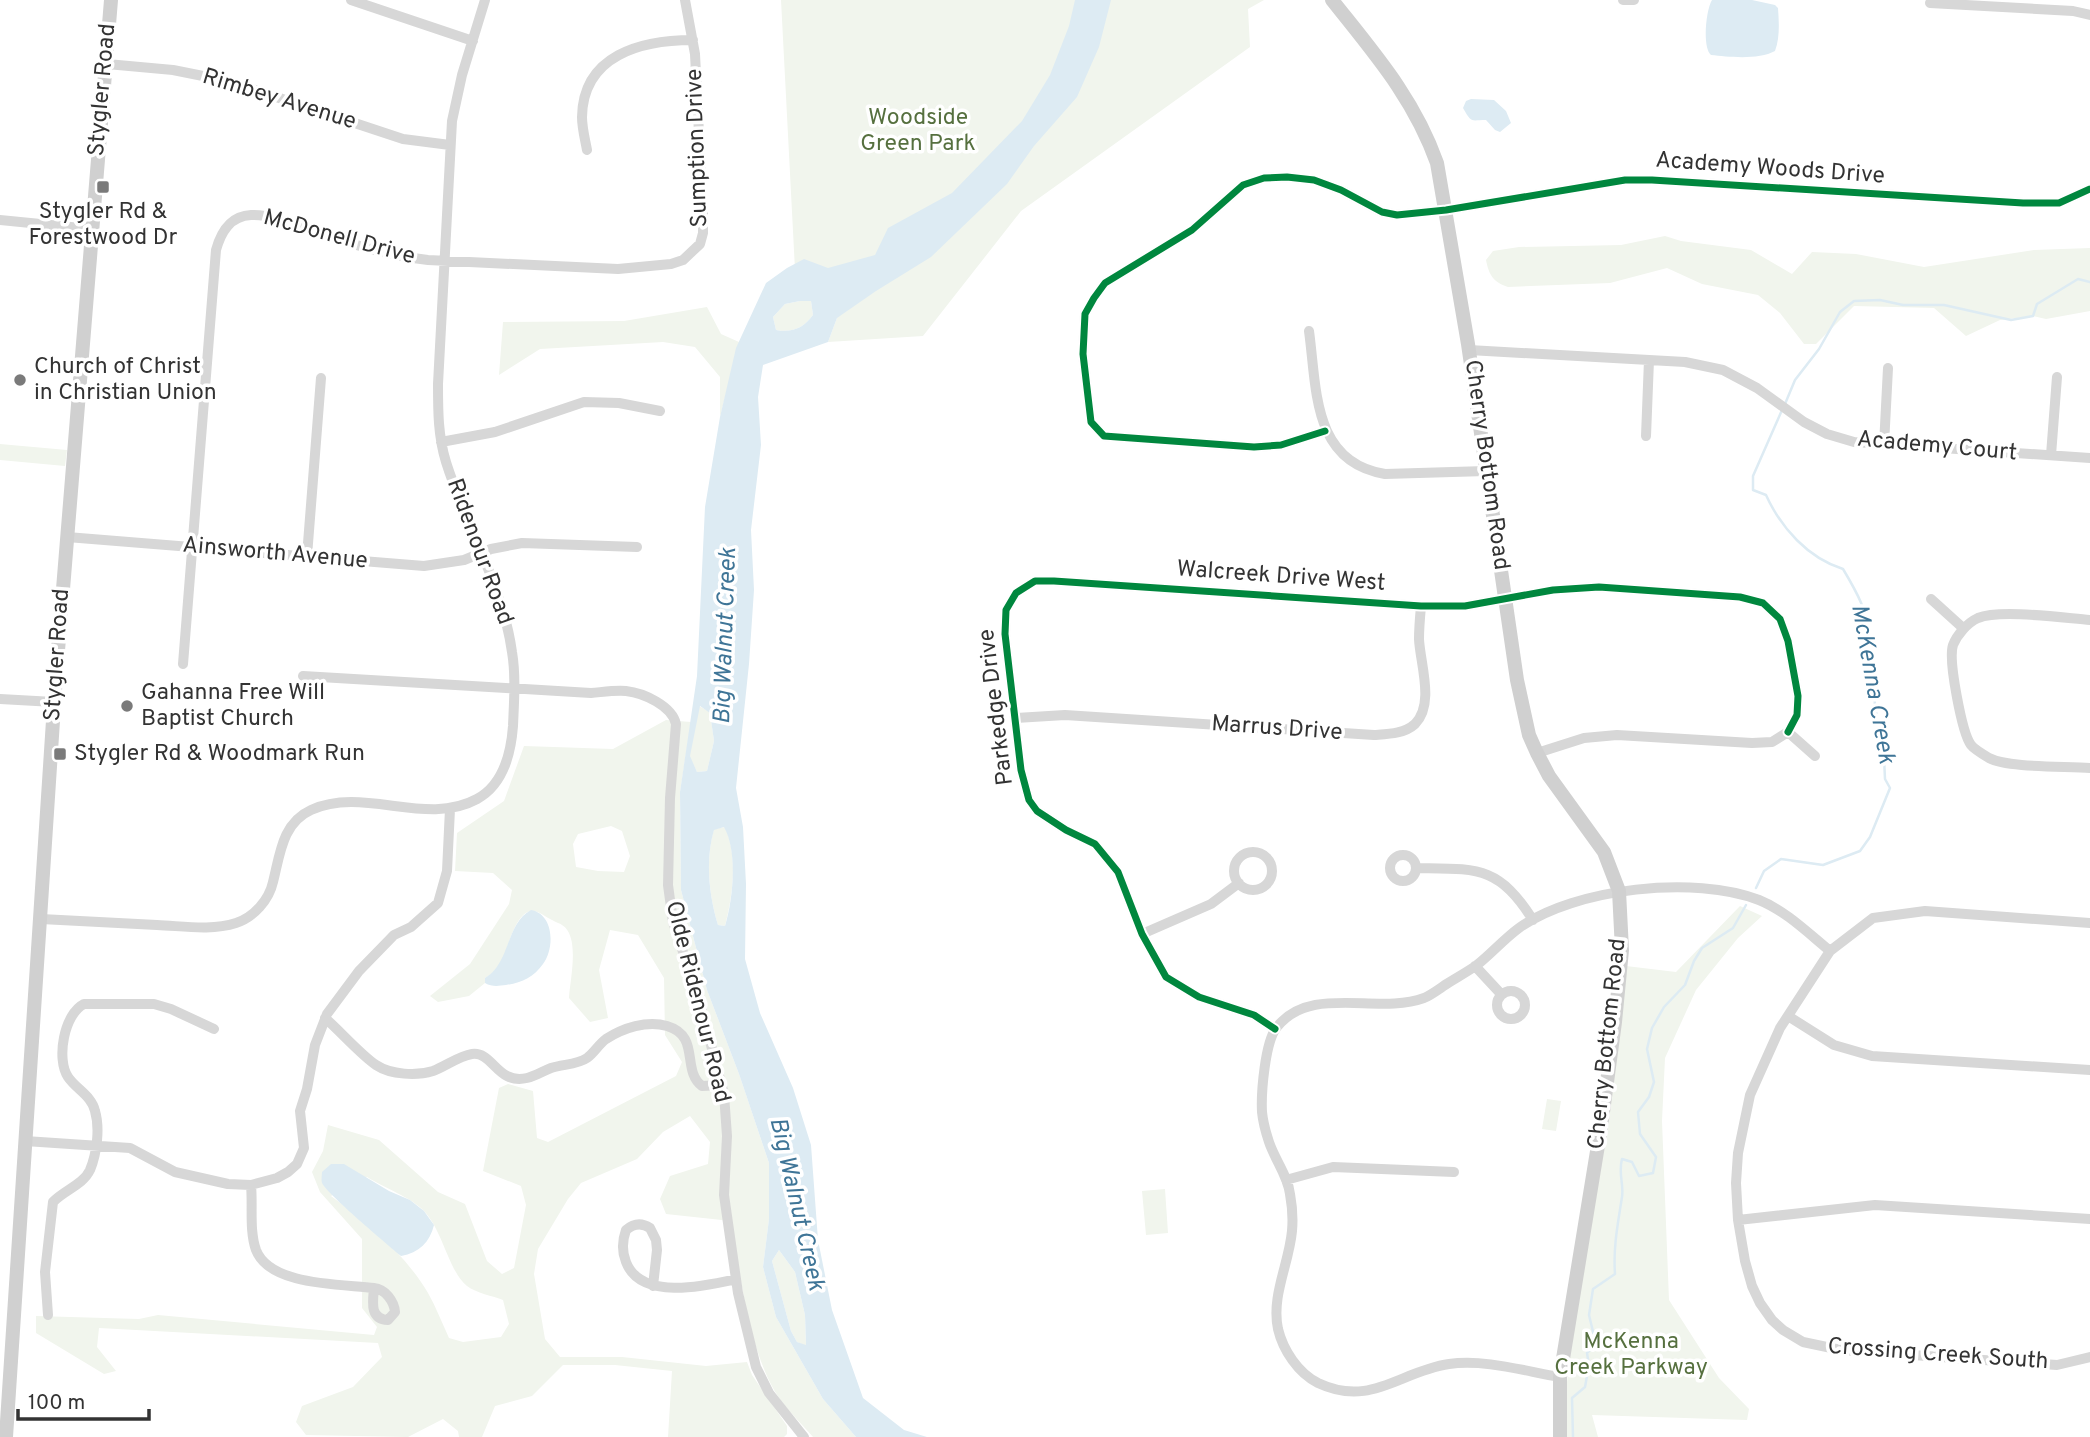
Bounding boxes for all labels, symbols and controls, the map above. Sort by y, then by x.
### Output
street label: Stygler Road [83,22,123,158]
street label: Rimbey Avenue [199,63,359,137]
street label: Sumption Drive [681,68,715,228]
park label: Woodside Green Park [860,104,976,159]
street label: Academy Woods Drive [1654,147,1886,191]
marker: Stygler Rd & Forestwood Dr [95,179,111,195]
place label: Stygler Rd & Forestwood Dr [29,198,177,253]
street label: McDonell Drive [260,204,418,272]
place label: Church of Christ in Christian Union [34,353,217,408]
street label: Cherry Bottom Road [1457,358,1515,572]
marker: Church of Christ in Christian Union [12,372,28,388]
street label: Academy Court [1856,426,2018,468]
street label: Ridenour Road [439,475,519,629]
street label: Ainsworth Avenue [181,531,369,577]
water label: Big Walnut Creek [708,546,744,725]
street label: Walcreek Drive West [1176,555,1386,599]
street label: Stygler Road [39,588,77,722]
water label: McKenna Creek [1843,602,1901,767]
street label: Parkedge Drive [973,627,1021,787]
place label: Gahanna Free Will Baptist Church [141,679,325,734]
marker: Gahanna Free Will Baptist Church [119,698,135,714]
street label: Marrus Drive [1210,710,1344,748]
place label: Stygler Rd & Woodmark Run [74,740,365,769]
marker: Stygler Rd & Woodmark Run [52,746,68,762]
street label: Olde Ridenour Road [658,898,736,1106]
street label: Cherry Bottom Road [1583,937,1633,1151]
water label: Big Walnut Creek [761,1114,831,1294]
park label: McKenna Creek Parkway [1554,1328,1708,1383]
street label: Crossing Creek South [1827,1333,2049,1377]
scale bar [18,1378,149,1422]
text: 100 m [28,1390,85,1417]

